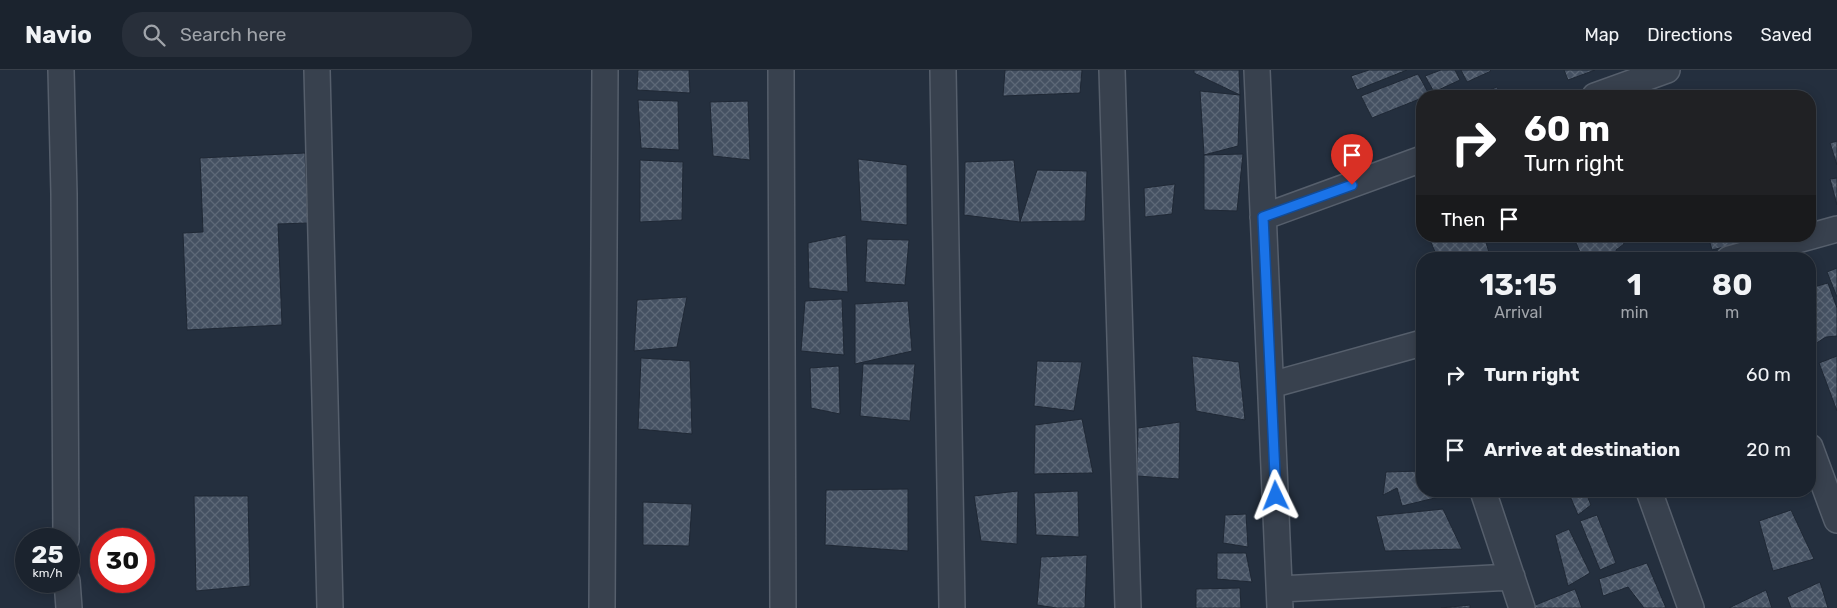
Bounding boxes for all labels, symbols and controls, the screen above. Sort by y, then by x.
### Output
search box [122,12,472,57]
text: Navio [25,21,92,49]
icon: search [140,21,168,49]
text: Search here [180,23,286,46]
text: Map [1584,24,1619,46]
text: Directions [1647,24,1733,46]
text: Saved [1761,24,1812,46]
text: 60 m [1524,108,1610,150]
icon: right [1441,110,1506,175]
pin [1331,134,1373,185]
icon: arrive [1338,141,1366,169]
text: Turn right [1524,150,1624,177]
icon: arrive [1495,205,1523,233]
text: Then [1441,208,1485,231]
text: 13:15 [1479,267,1557,303]
text: 1 [1627,267,1642,303]
text: 80 [1712,267,1753,303]
text: Arrival [1494,303,1542,322]
text: min [1621,303,1648,322]
text: m [1725,303,1739,322]
icon: right [1441,361,1469,389]
text: Turn right [1484,363,1579,386]
text: 60 m [1746,363,1791,386]
icon: arrive [1441,436,1469,464]
text: Arrive at destination [1484,438,1680,461]
text: 20 m [1746,438,1791,461]
position arrow [1249,469,1301,521]
speed limit sign: 30 [90,528,155,593]
text: 25 [31,540,64,569]
text: km/h [33,566,62,580]

